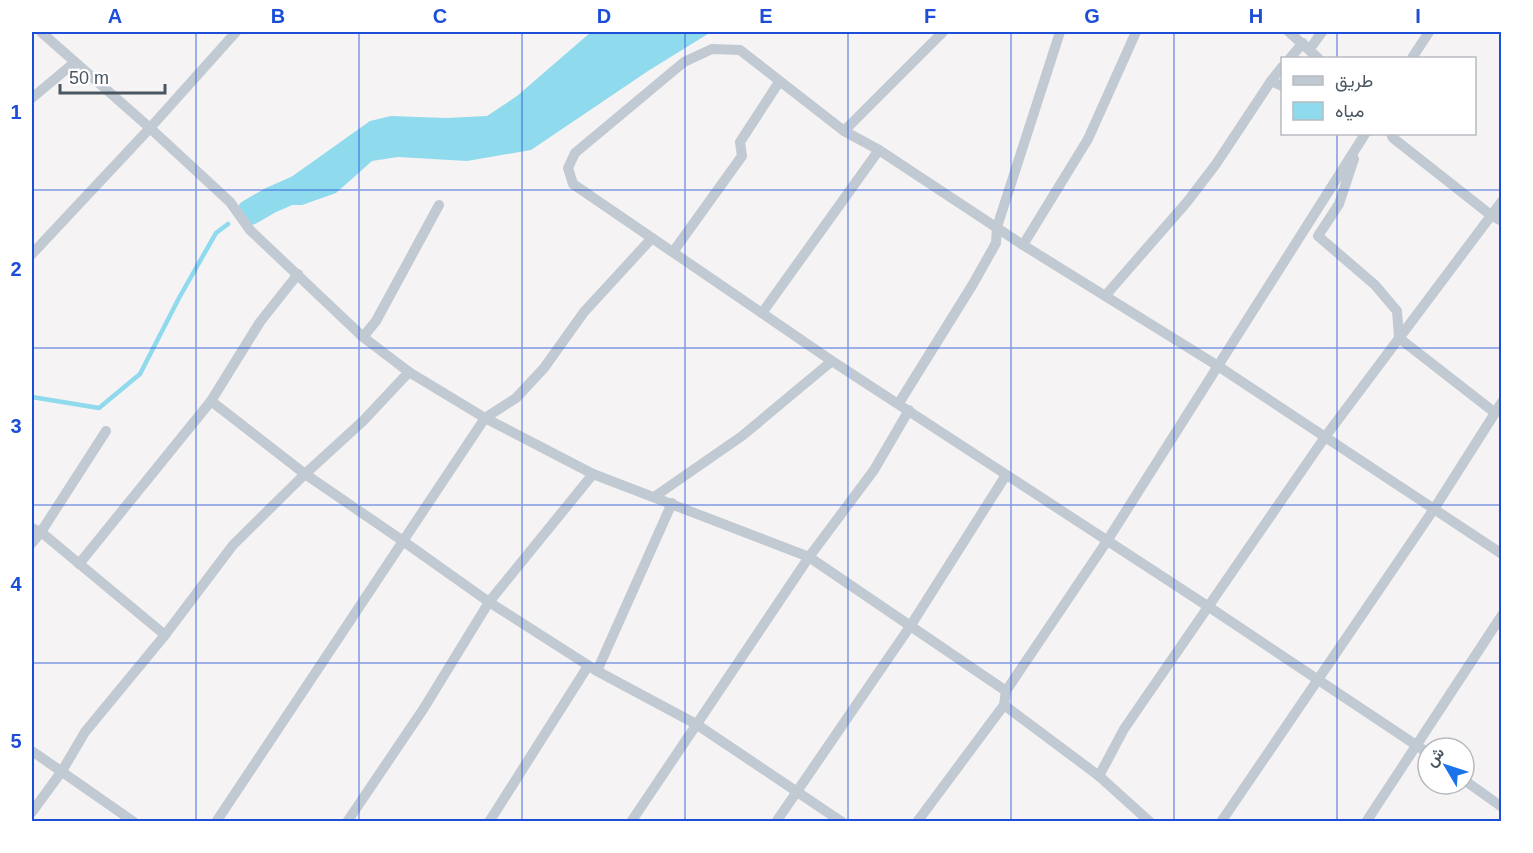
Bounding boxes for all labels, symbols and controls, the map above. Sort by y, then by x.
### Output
text: A [108,5,122,27]
text: B [271,5,285,27]
text: C [433,5,447,27]
text: D [597,5,611,27]
text: E [759,5,773,27]
text: F [924,5,936,27]
text: G [1084,5,1100,27]
text: H [1249,5,1263,27]
text: I [1415,5,1421,27]
scale bar [60,57,165,95]
legend [1281,57,1476,135]
text: 50 m [69,68,109,88]
text: طريق [1335,71,1373,92]
text: 1 [10,101,22,123]
text: مياه [1335,101,1364,121]
text: 2 [10,258,22,280]
text: 3 [10,415,22,437]
text: 4 [10,573,22,595]
text: 5 [10,730,22,752]
north arrow [1416,736,1476,796]
text: ش [1422,744,1448,770]

